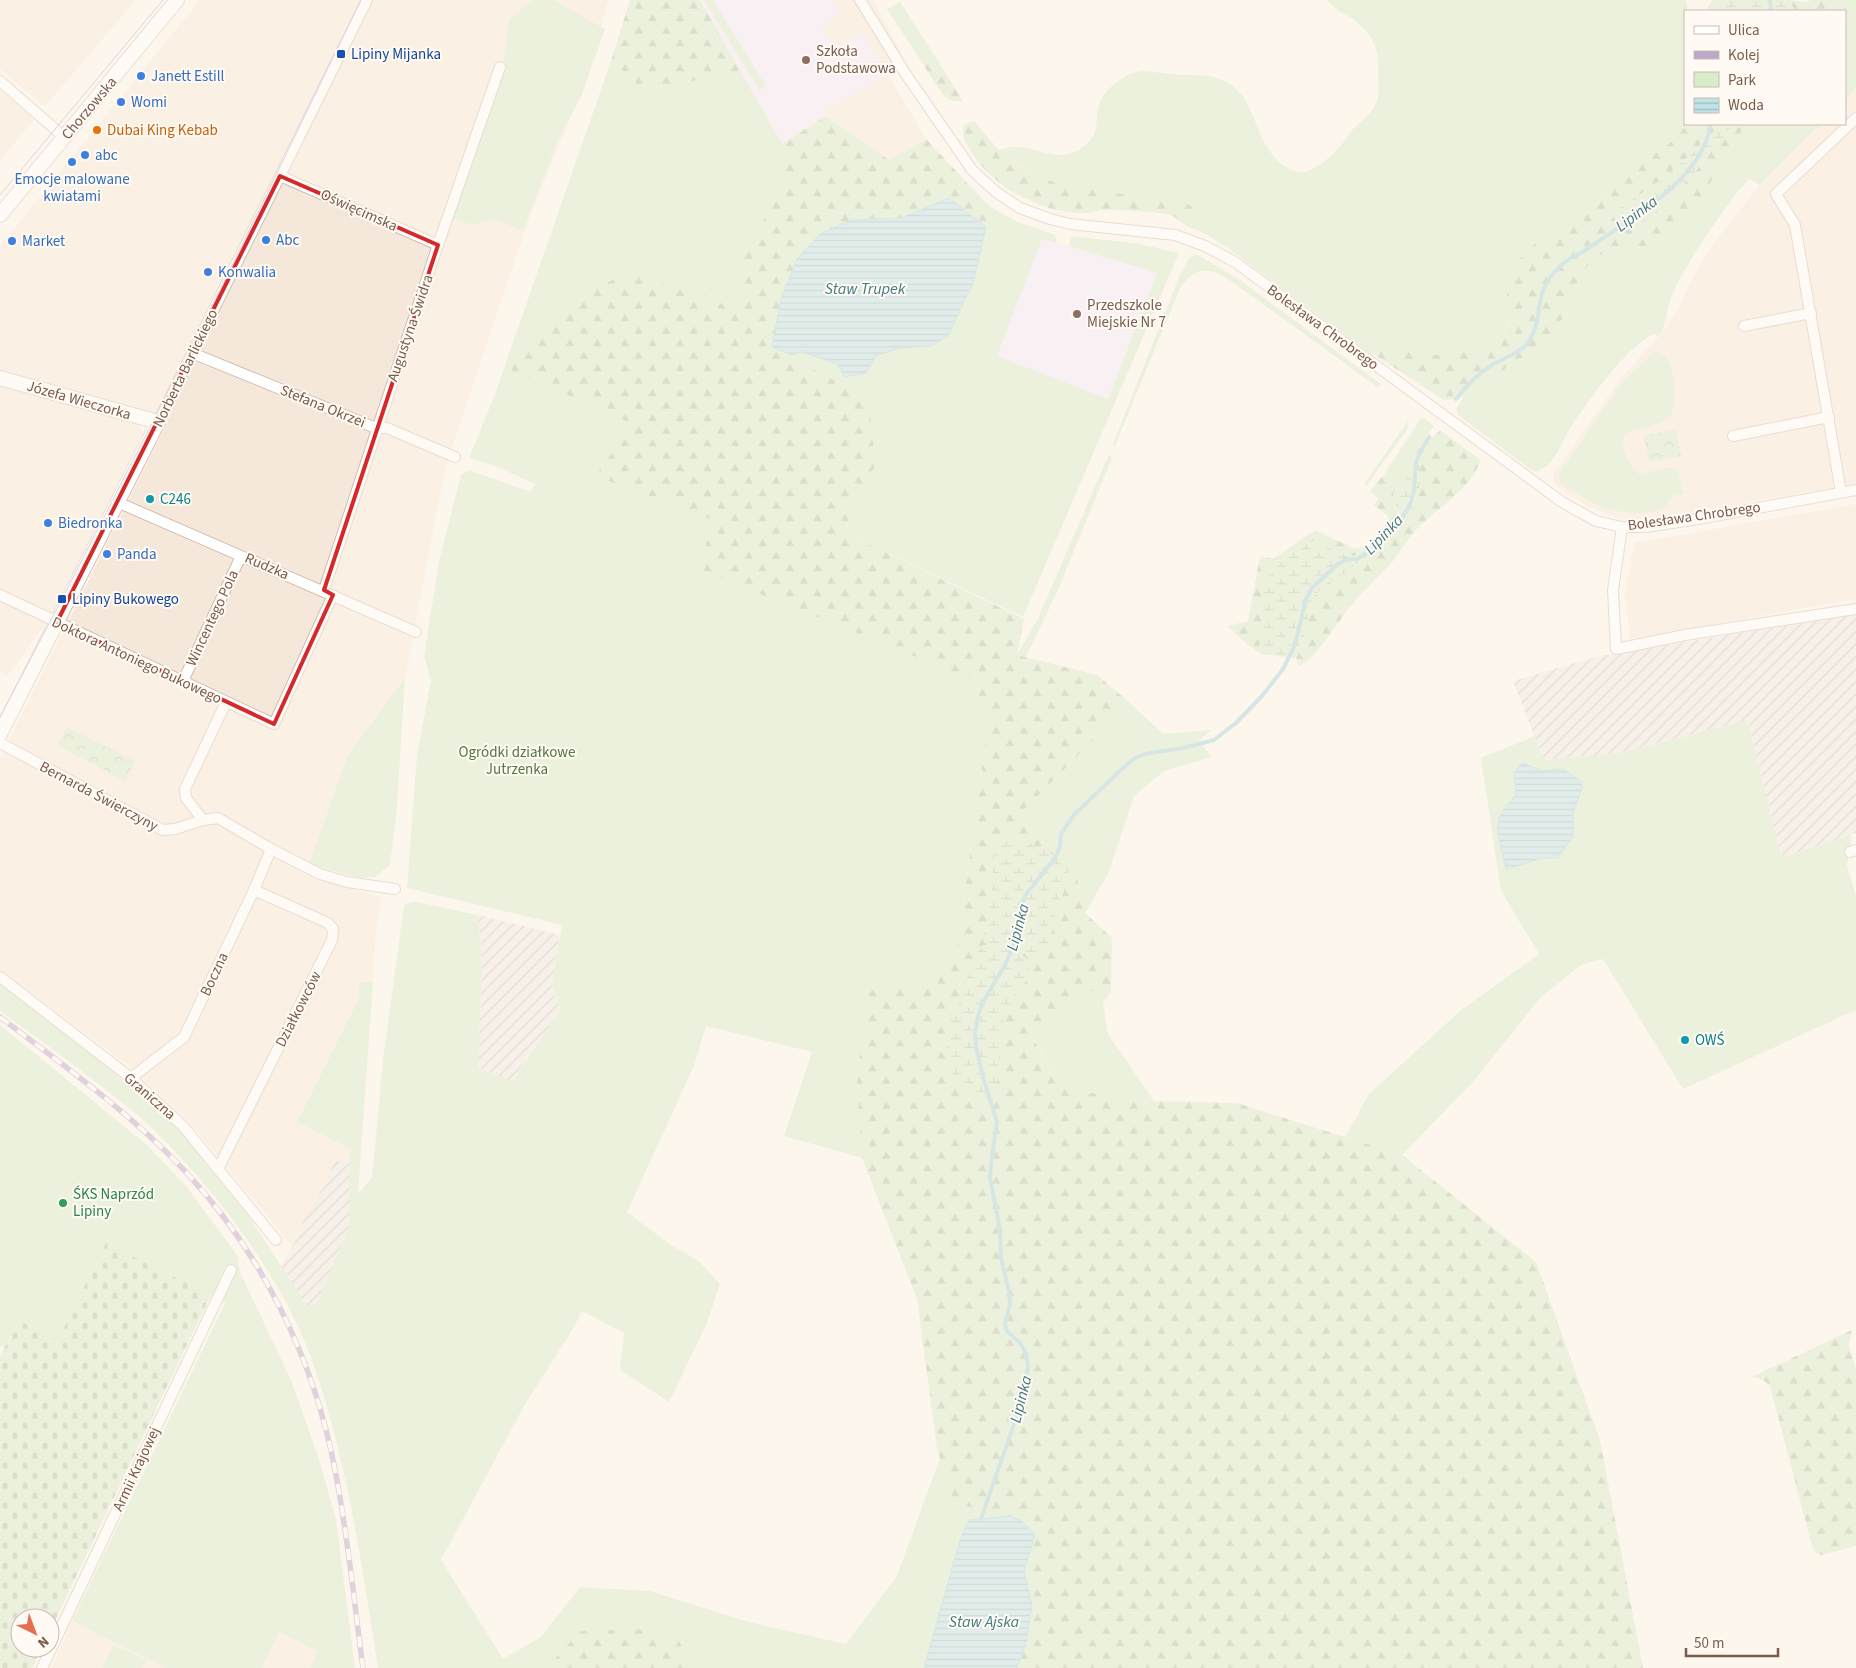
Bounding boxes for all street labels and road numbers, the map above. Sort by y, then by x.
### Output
street label: Chorzowska [57,72,122,144]
street label: Oświęcimska [317,184,401,237]
street label: Augustyna Świdra [382,272,439,385]
street label: Bolesława Chrobrego [1262,280,1383,375]
street label: Norberta Barlickiego [148,306,223,431]
street label: Józefa Wieczorka [24,376,133,425]
street label: Stefana Okrzei [277,380,369,433]
street label: Bolesława Chrobrego [1626,497,1762,536]
street label: Rudzka [241,548,292,585]
street label: Wincentego Pola [181,567,244,670]
street label: Doktora Antoniego Bukowego [48,612,225,709]
street label: Bernarda Świerczyny [36,756,162,837]
street label: Boczna [195,949,234,999]
street label: Działkowców [270,967,327,1051]
street label: Graniczna [119,1068,180,1125]
street label: Armii Krajowej [108,1424,165,1515]

